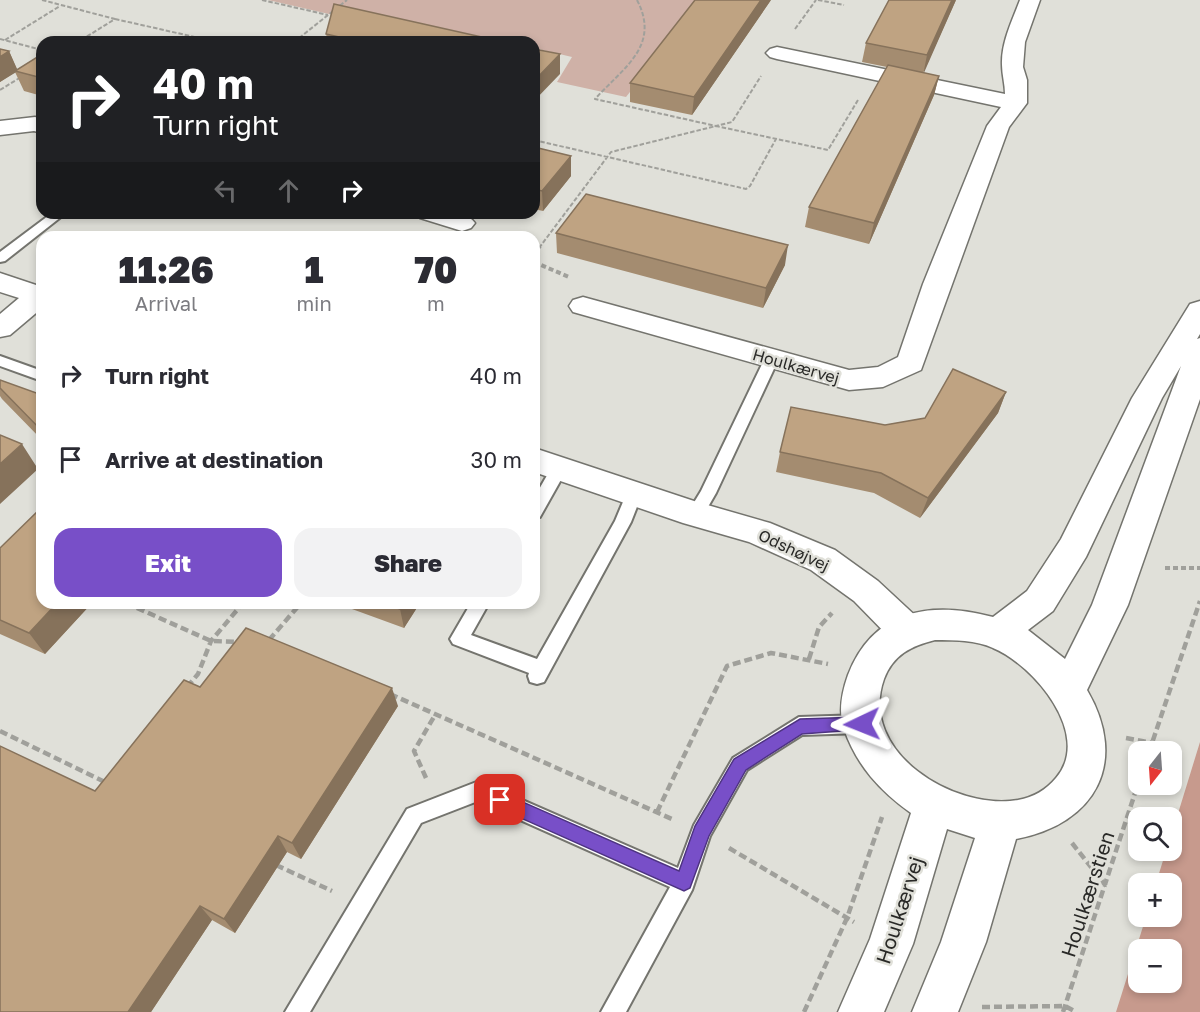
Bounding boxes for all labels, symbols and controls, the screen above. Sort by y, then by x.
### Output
text: 40 m [153,58,254,108]
icon: right [54,60,132,138]
text: Turn right [153,109,279,141]
icon: left [209,174,242,207]
icon: ahead [272,174,305,207]
icon: right [335,174,368,207]
text: 11:26 [118,248,214,291]
text: 1 [305,248,324,291]
text: 70 [414,248,458,291]
text: Arrival [135,291,198,315]
text: min [296,291,332,315]
text: m [427,291,445,315]
street label: Houlkærvej [750,344,842,388]
icon: right [54,359,87,392]
text: Turn right [105,362,209,389]
text: 40 m [470,362,522,389]
icon: arrive [54,443,87,476]
text: Arrive at destination [105,446,323,473]
text: 30 m [471,446,522,473]
street label: Odshøjvej [755,525,833,575]
button: Exit [54,528,282,597]
button: Share [294,528,522,597]
position arrow [830,692,894,756]
north arrow [1128,741,1182,795]
map controls [1128,741,1182,993]
pin [474,774,525,825]
icon: arrive [483,783,516,816]
button: search [1128,807,1182,861]
street label: Houlkærstien [1055,828,1119,960]
street label: Houlkærvej [870,853,928,967]
button: + [1128,873,1182,927]
button: − [1128,939,1182,993]

